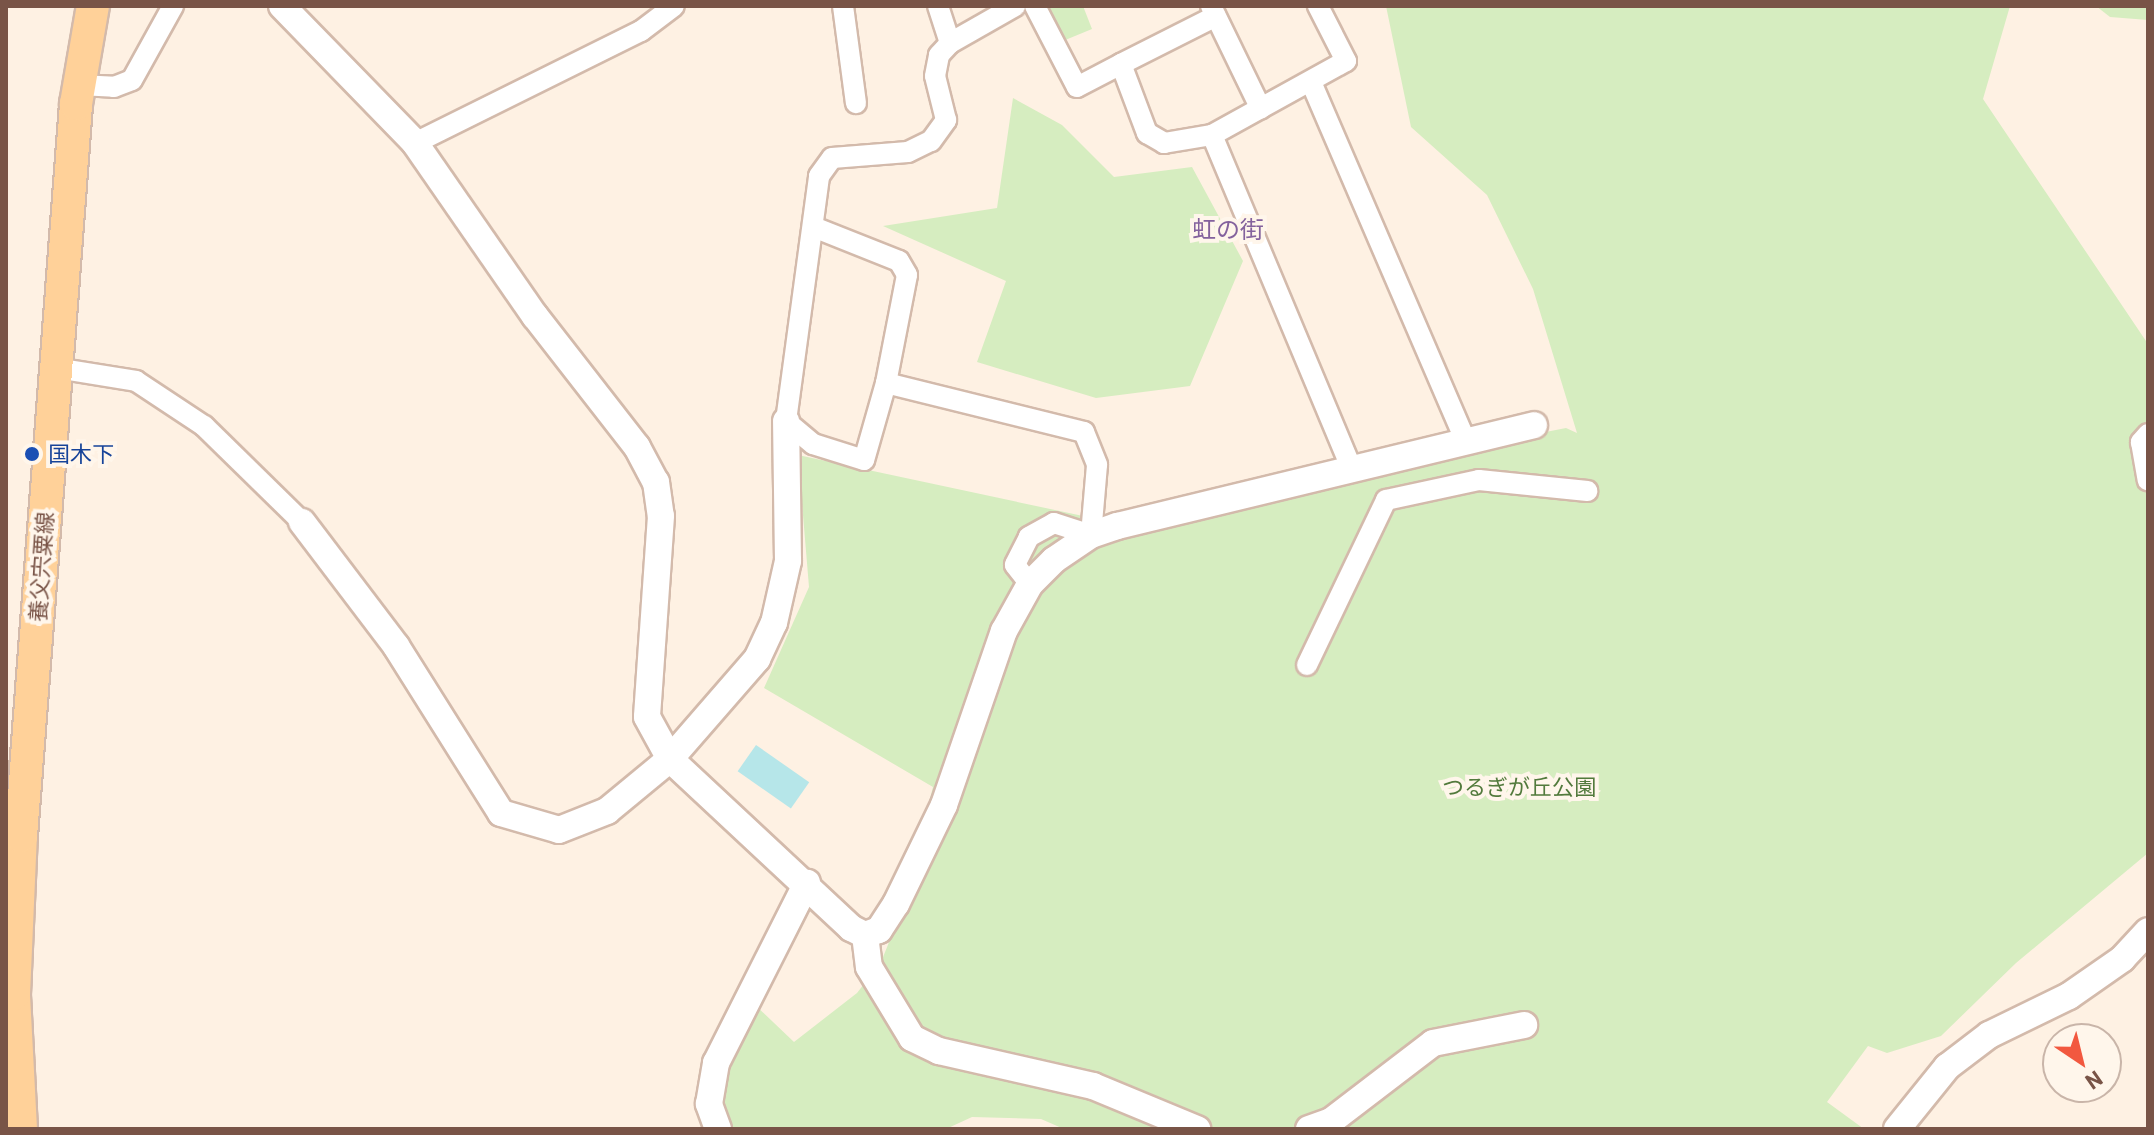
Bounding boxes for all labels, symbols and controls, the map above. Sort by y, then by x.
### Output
district label: 虹の街 [1192,215,1264,243]
place label: 国木下 [48,441,114,467]
marker: 国木下 [23,445,41,463]
street label: 養父宍粟線 [24,511,58,623]
park label: つるぎが丘公園 [1442,774,1596,800]
north arrow [2042,1023,2122,1103]
text: N [2081,1066,2108,1096]

